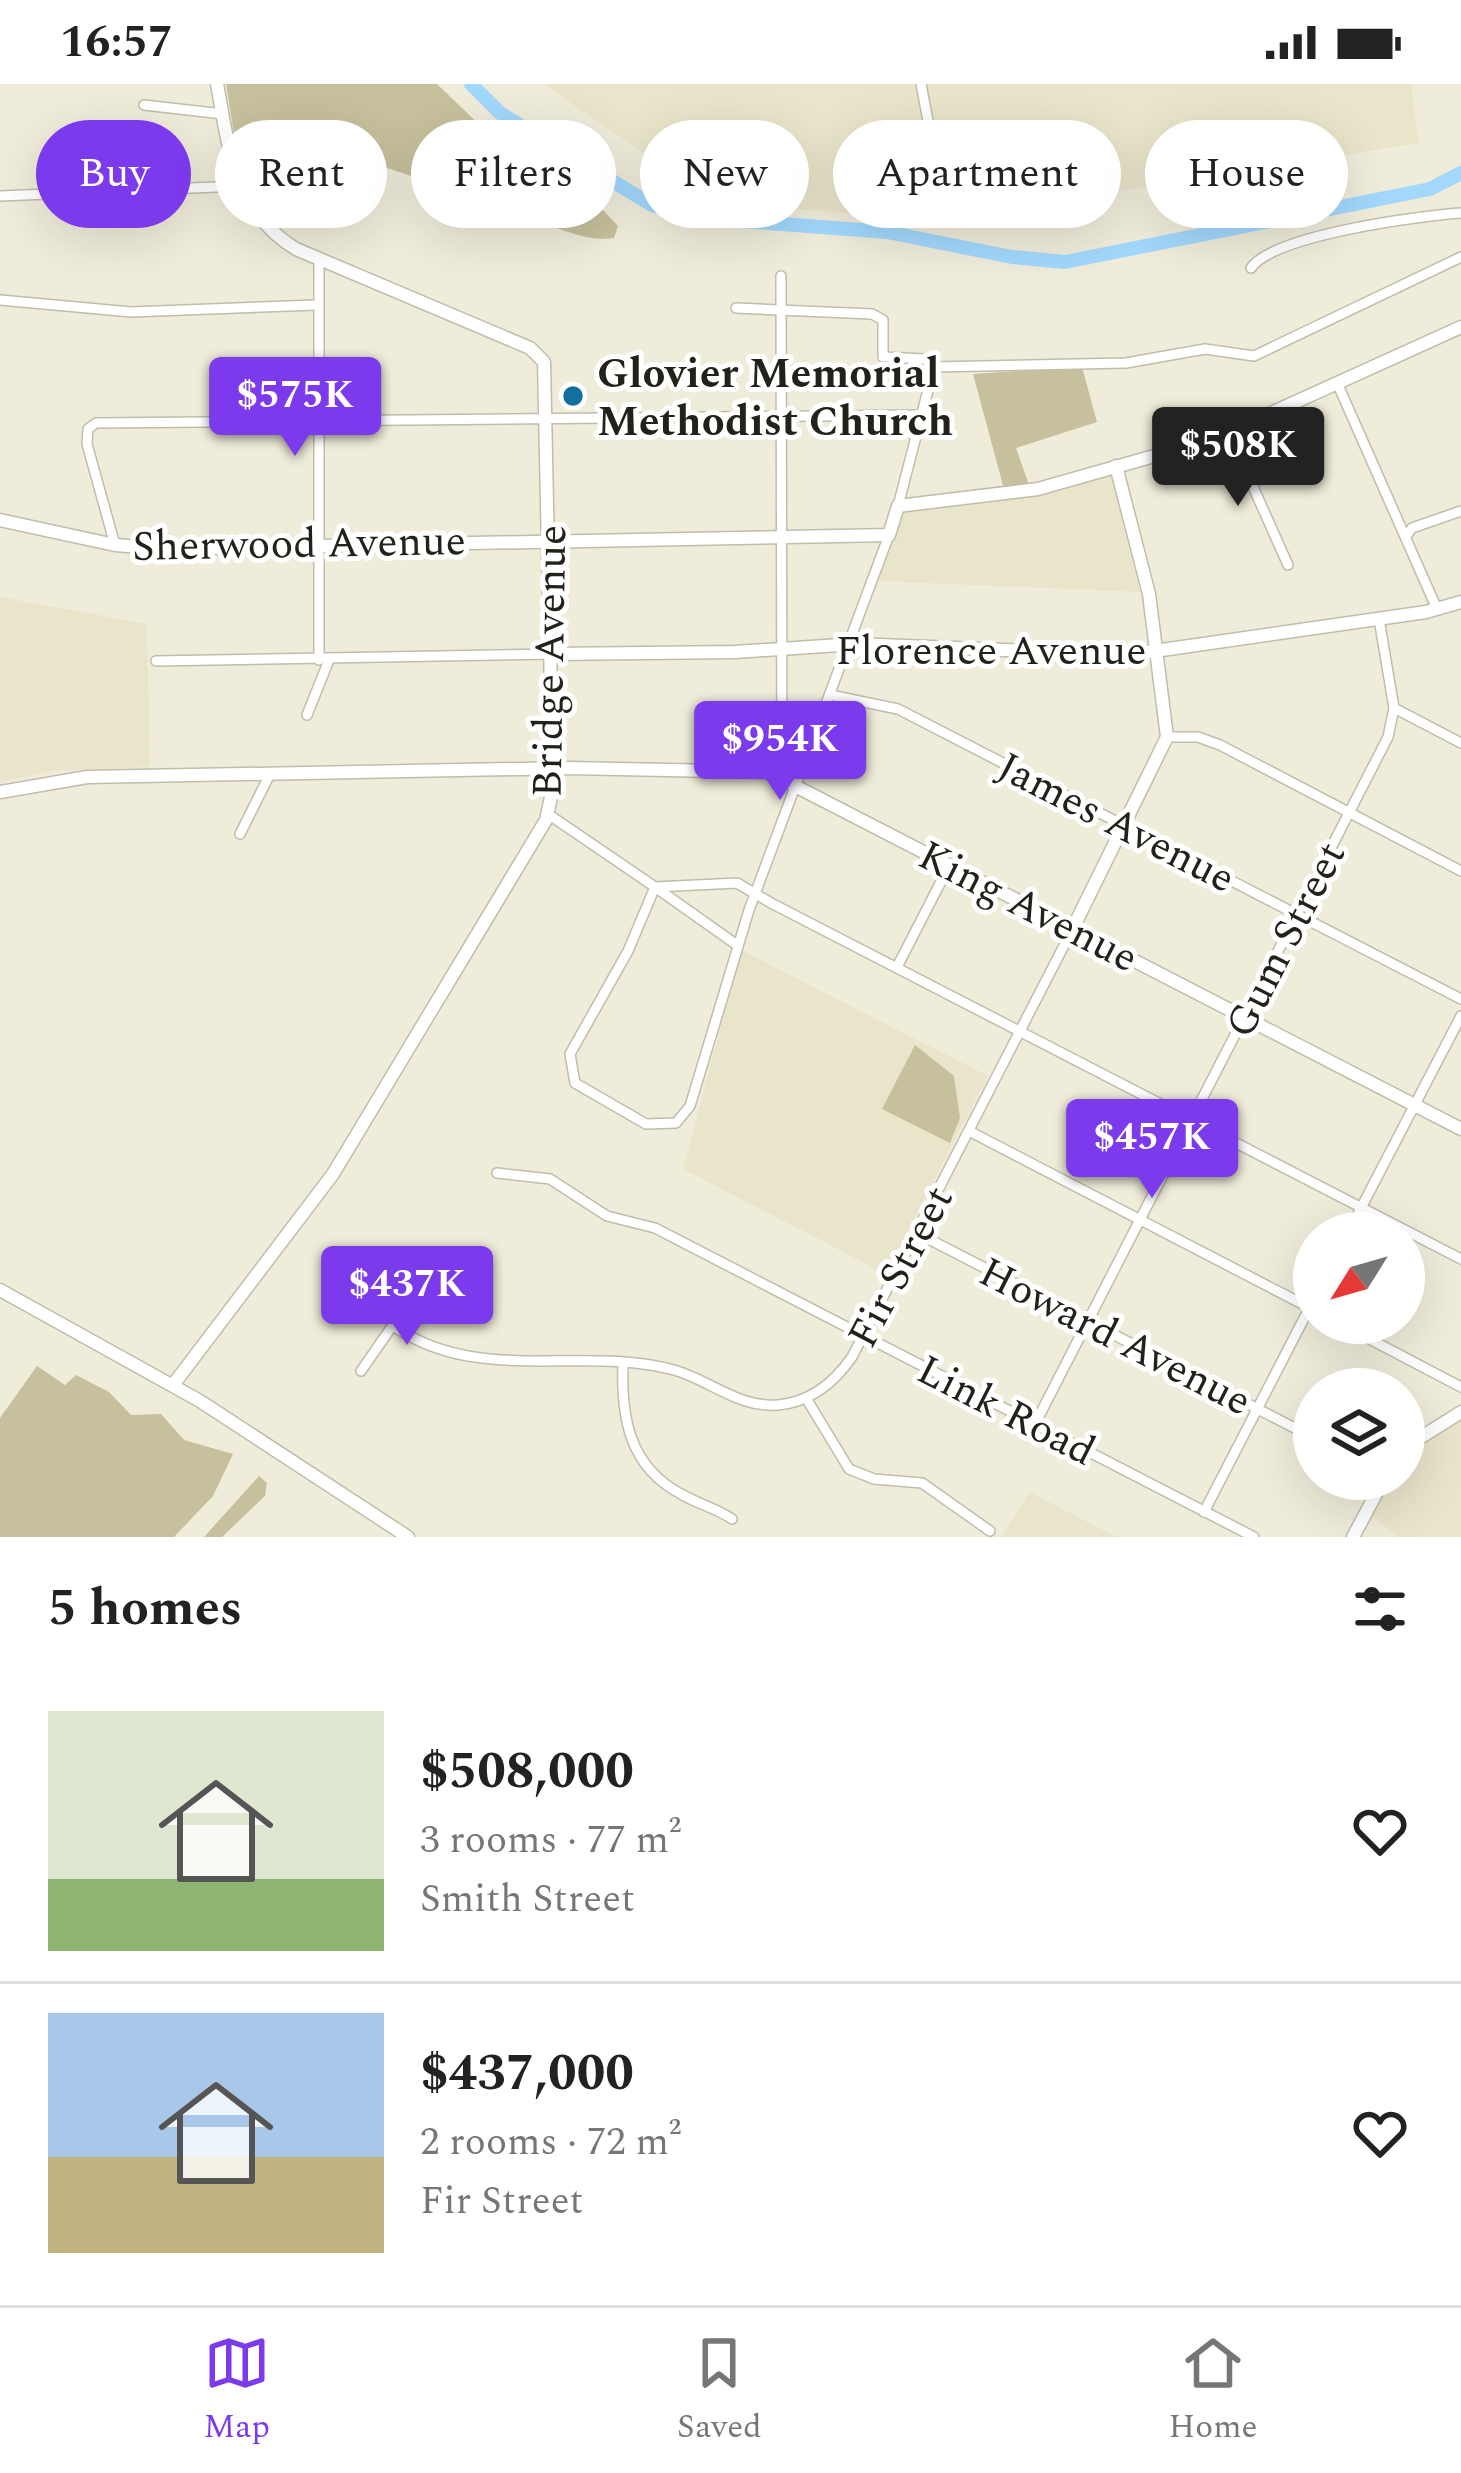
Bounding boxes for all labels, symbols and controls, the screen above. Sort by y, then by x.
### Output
text: 16:57 [60,8,173,77]
chip: Buy [36,120,191,228]
chip: Rent [215,120,387,228]
chip: Filters [411,120,616,228]
chip: New [640,120,809,228]
chip: Apartment [833,120,1121,228]
chip: House [1145,120,1348,228]
place label: Glovier Memorial Methodist Church [597,343,953,454]
pin: $575K [211,357,379,459]
text: $575K [236,366,354,425]
marker: Glovier Memorial Methodist Church [560,383,586,409]
pin: $508K [1154,407,1322,509]
text: $508K [1179,416,1297,475]
street label: Sherwood Avenue [132,510,466,579]
street label: Bridge Avenue [517,524,584,798]
street label: Florence Avenue [835,620,1147,683]
pin: $954K [696,701,864,803]
text: $954K [721,710,839,769]
street label: James Avenue [986,736,1246,910]
street label: King Avenue [907,825,1149,990]
street label: Gum Street [1210,831,1363,1049]
pin: $457K [1068,1099,1236,1201]
text: $457K [1093,1108,1211,1167]
street label: Fir Street [832,1175,970,1360]
north arrow [1293,1212,1425,1344]
map controls [1293,1212,1425,1500]
street label: Howard Avenue [968,1241,1262,1433]
pin: $437K [323,1246,491,1348]
text: $437K [348,1255,466,1314]
street label: Link Road [906,1339,1106,1483]
button: layers [1293,1368,1425,1500]
text: 5 homes [48,1570,242,1648]
icon: filters [1347,1576,1413,1642]
text: $508,000 [420,1733,634,1811]
icon: home [144,1759,288,1903]
icon: heart [1347,1798,1413,1864]
text: 3 rooms · 77 m² [420,1811,681,1870]
text: Smith Street [420,1870,635,1929]
text: $437,000 [420,2035,634,2113]
icon: home [144,2061,288,2205]
icon: heart [1347,2100,1413,2166]
text: 2 rooms · 72 m² [420,2113,681,2172]
text: Fir Street [420,2172,583,2231]
tab: Map [204,2330,270,2452]
tab: Saved [677,2330,762,2452]
tab: Home [1169,2330,1258,2452]

